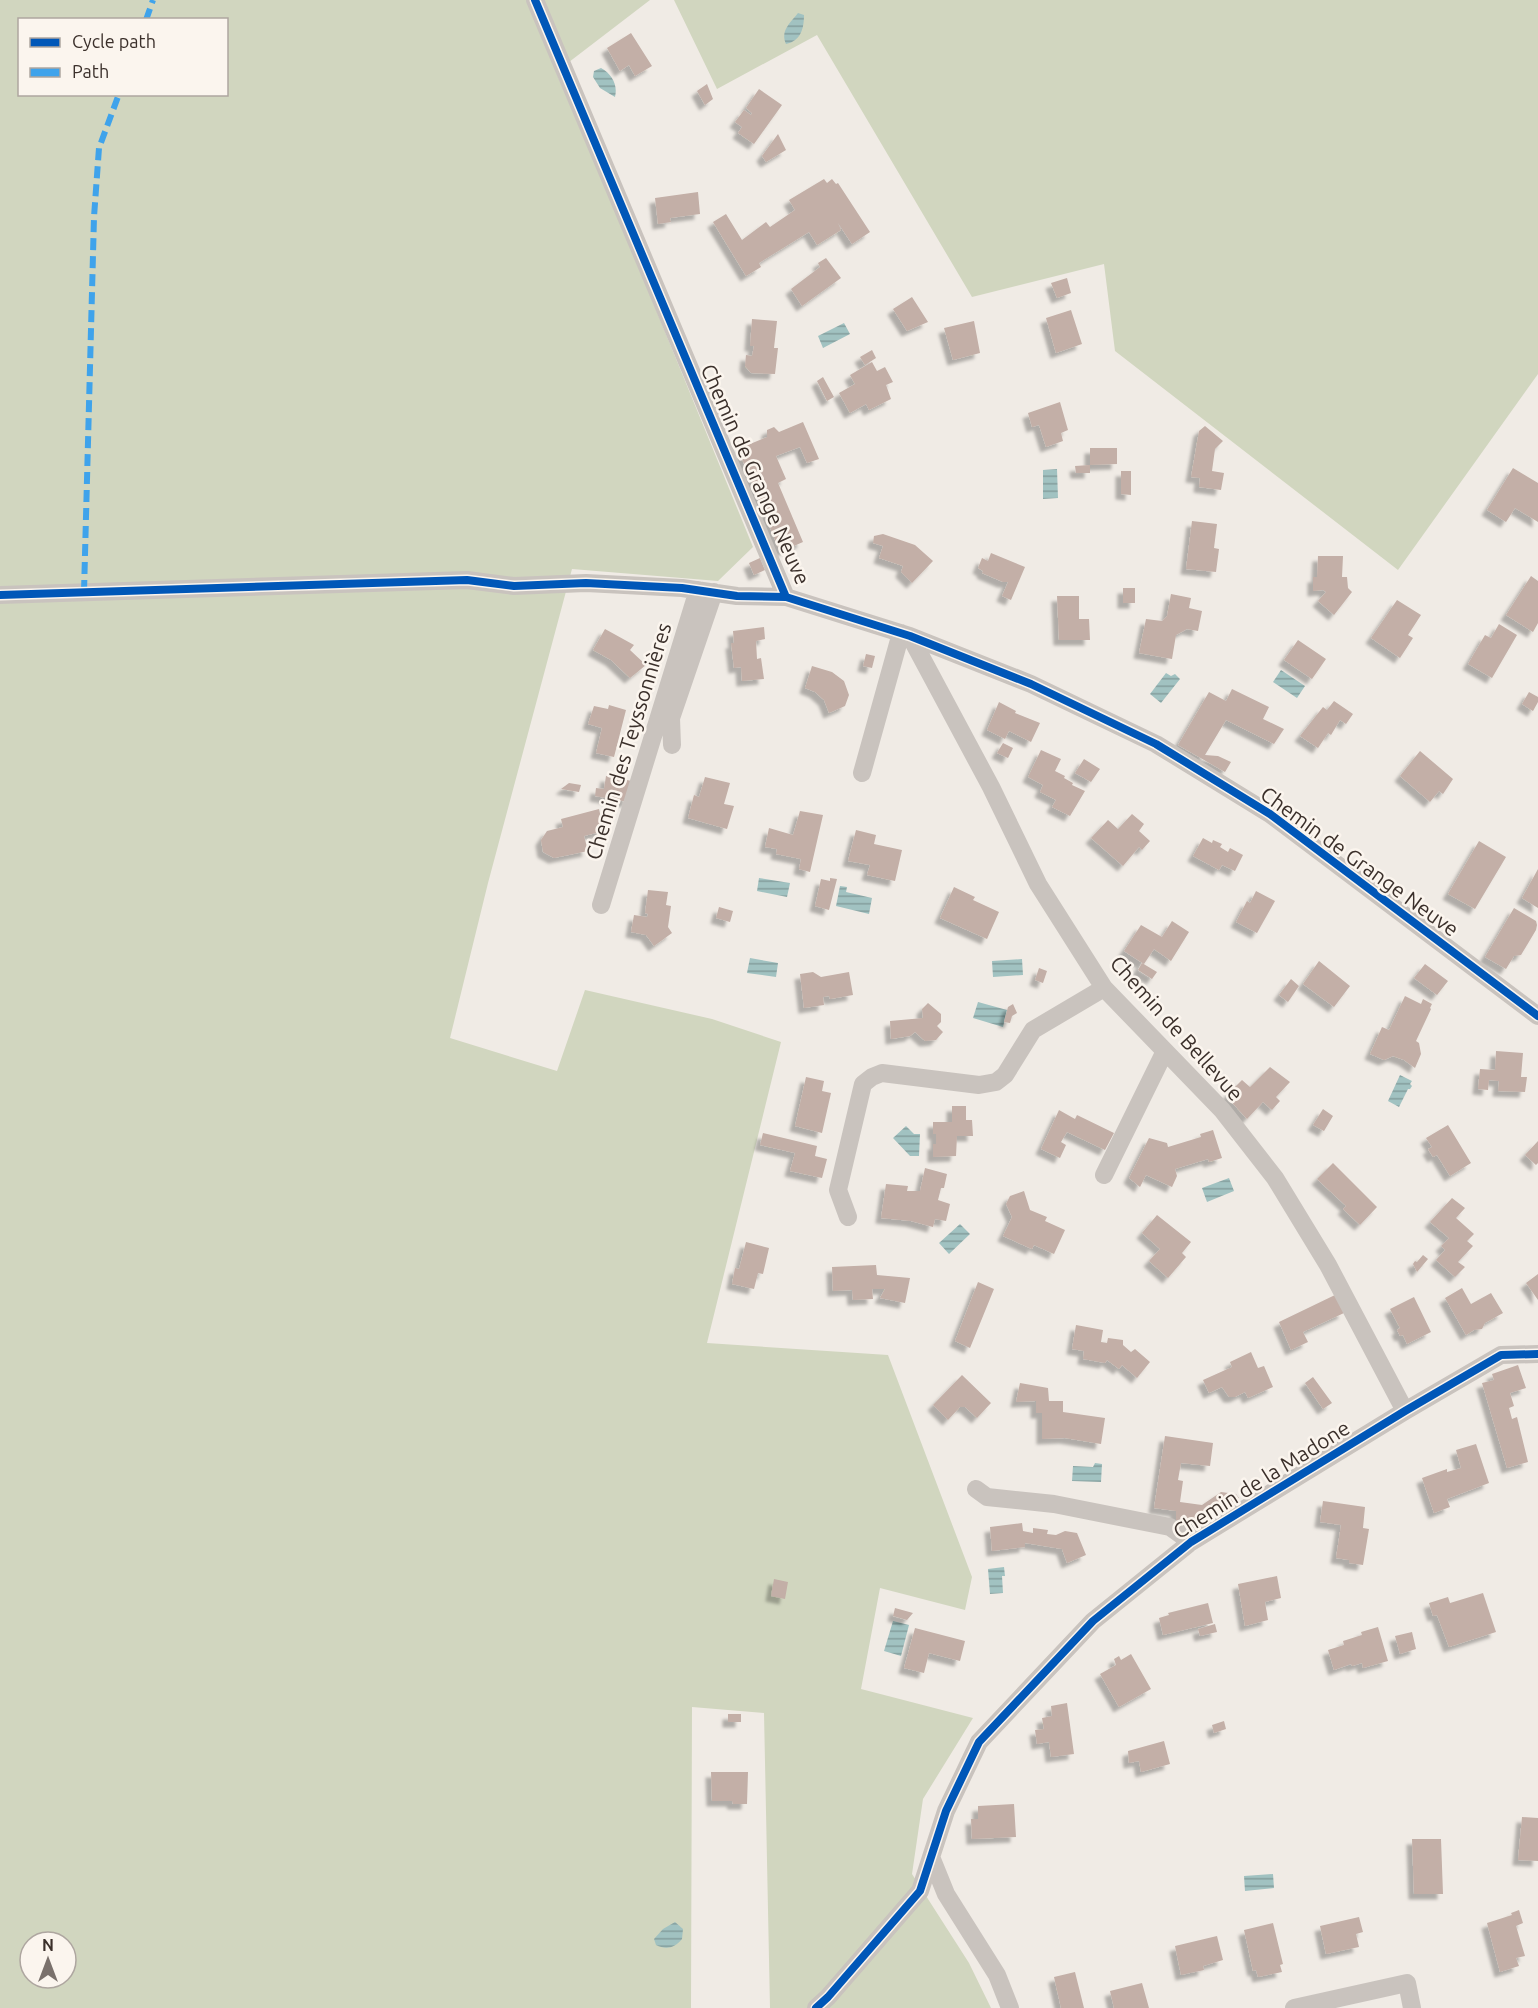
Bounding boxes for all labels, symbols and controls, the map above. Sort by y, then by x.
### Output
legend [18,18,228,96]
text: Cycle path [72,31,156,51]
text: Path [72,61,109,81]
street label: Chemin de Grange Neuve [697,360,815,588]
street label: Chemin des Teyssonnières [580,620,676,862]
street label: Chemin de Grange Neuve [1256,781,1464,941]
street label: Chemin de Bellevue [1106,951,1248,1105]
street label: Chemin de la Madone [1168,1415,1354,1543]
north arrow [18,1930,78,1990]
text: N [42,1936,54,1954]

